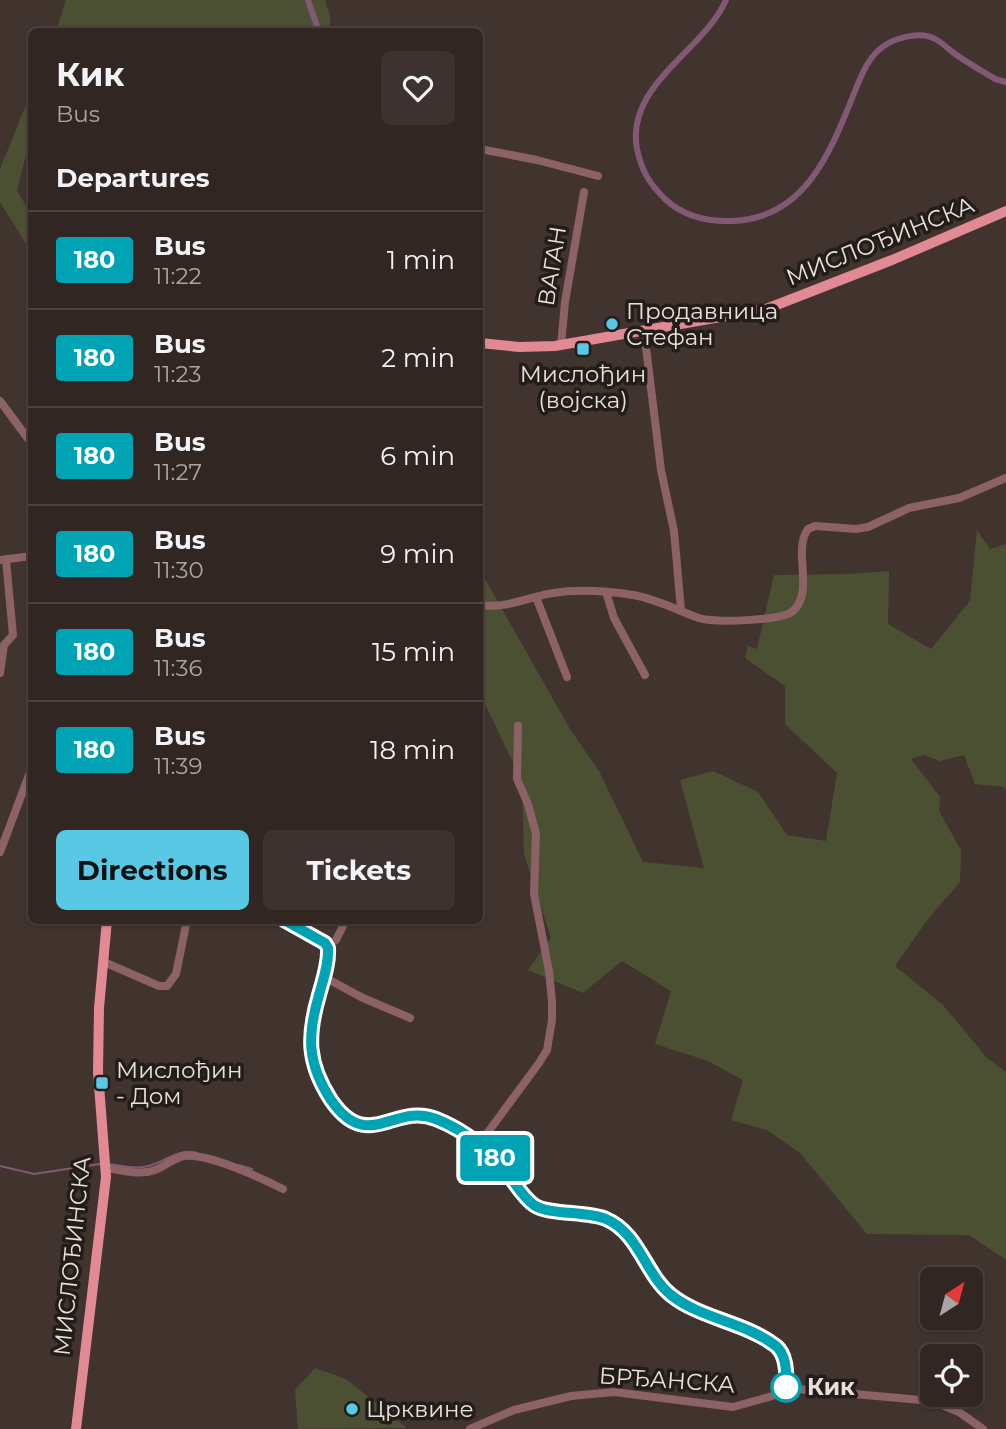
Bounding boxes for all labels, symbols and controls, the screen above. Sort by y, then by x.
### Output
button: heart [381,51,455,125]
text: Кик [56,54,125,94]
text: Bus [56,100,100,128]
text: Departures [56,162,210,194]
street label: МИСЛОЂИНСКА [782,190,978,292]
street label: ВАГАН [532,224,572,308]
text: Bus [154,230,206,262]
text: 1 min [387,244,455,276]
text: 180 [74,245,115,274]
text: 11:22 [154,262,202,290]
place label: Продавница Стефан [626,297,778,351]
marker: Продавница Стефан [604,316,620,332]
text: Bus [154,328,206,360]
marker: Мислођин (војска) [575,341,591,357]
text: 2 min [381,342,455,374]
text: 180 [74,343,115,372]
text: 11:23 [154,360,202,388]
place label: Мислођин (војска) [520,360,646,414]
text: Bus [154,426,206,458]
text: 6 min [380,440,455,472]
text: 180 [74,441,115,470]
text: 11:27 [154,458,202,486]
text: Bus [154,524,206,556]
text: 9 min [380,538,455,570]
text: 180 [74,539,115,568]
text: 11:30 [154,556,204,584]
text: Bus [154,622,206,654]
text: 15 min [372,636,455,668]
text: 180 [74,637,115,666]
text: 11:36 [154,654,202,682]
text: Bus [154,720,206,752]
text: 18 min [370,734,455,766]
text: 180 [74,735,115,764]
text: 11:39 [154,752,202,780]
button: Directions [56,830,249,910]
button: Tickets [263,830,455,910]
place label: Мислођин - Дом [116,1056,242,1110]
marker: Мислођин - Дом [94,1075,110,1091]
line badge: 180 [455,1135,535,1181]
text: 180 [474,1143,516,1172]
street label: МИСЛОЂИНСКА [48,1155,96,1357]
north arrow [920,1267,984,1330]
map controls [920,1267,983,1407]
button: locate [920,1344,983,1407]
street label: БРЂАНСКА [598,1361,736,1399]
marker: Кик [771,1372,801,1402]
place label: Кик [807,1373,855,1401]
place label: Црквине [366,1395,474,1423]
marker: Црквине [344,1401,360,1417]

